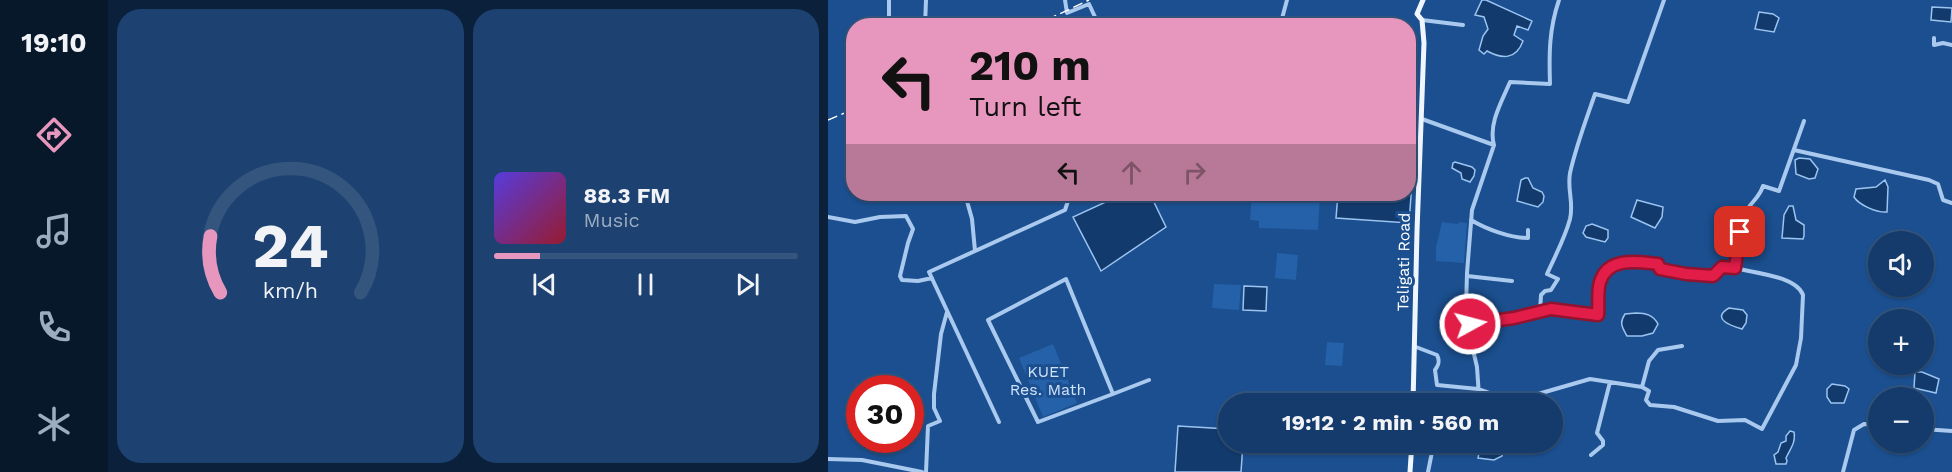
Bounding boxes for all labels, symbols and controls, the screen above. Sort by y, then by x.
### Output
text: 19:10 [21,27,87,59]
text: 210 m [969,41,1091,90]
icon: left [870,42,948,120]
text: Turn left [969,91,1081,123]
icon: directions [33,114,75,156]
icon: left [1052,156,1085,189]
icon: ahead [1115,156,1148,189]
icon: right [1178,156,1211,189]
text: 88.3 FM [584,183,670,208]
pin [1714,206,1765,257]
text: Music [584,208,640,232]
text: 24 [252,209,329,282]
icon: music [33,210,75,252]
street label: Teligati Road [1393,212,1414,312]
icon: arrive [1723,215,1756,248]
map controls [1868,231,1934,453]
button: sound [1868,231,1934,297]
icon: previous [528,268,561,301]
icon: pause [629,268,662,301]
icon: next [731,268,764,301]
text: km/h [263,278,318,303]
position arrow [1438,292,1502,356]
icon: phone [33,306,75,348]
button: + [1868,309,1934,375]
park label: KUET Res. Math [1010,362,1086,399]
speed limit sign: 30 [846,375,924,453]
button: − [1868,387,1934,453]
icon: climate [33,403,75,445]
text: 19:12 · 2 min · 560 m [1282,410,1499,435]

